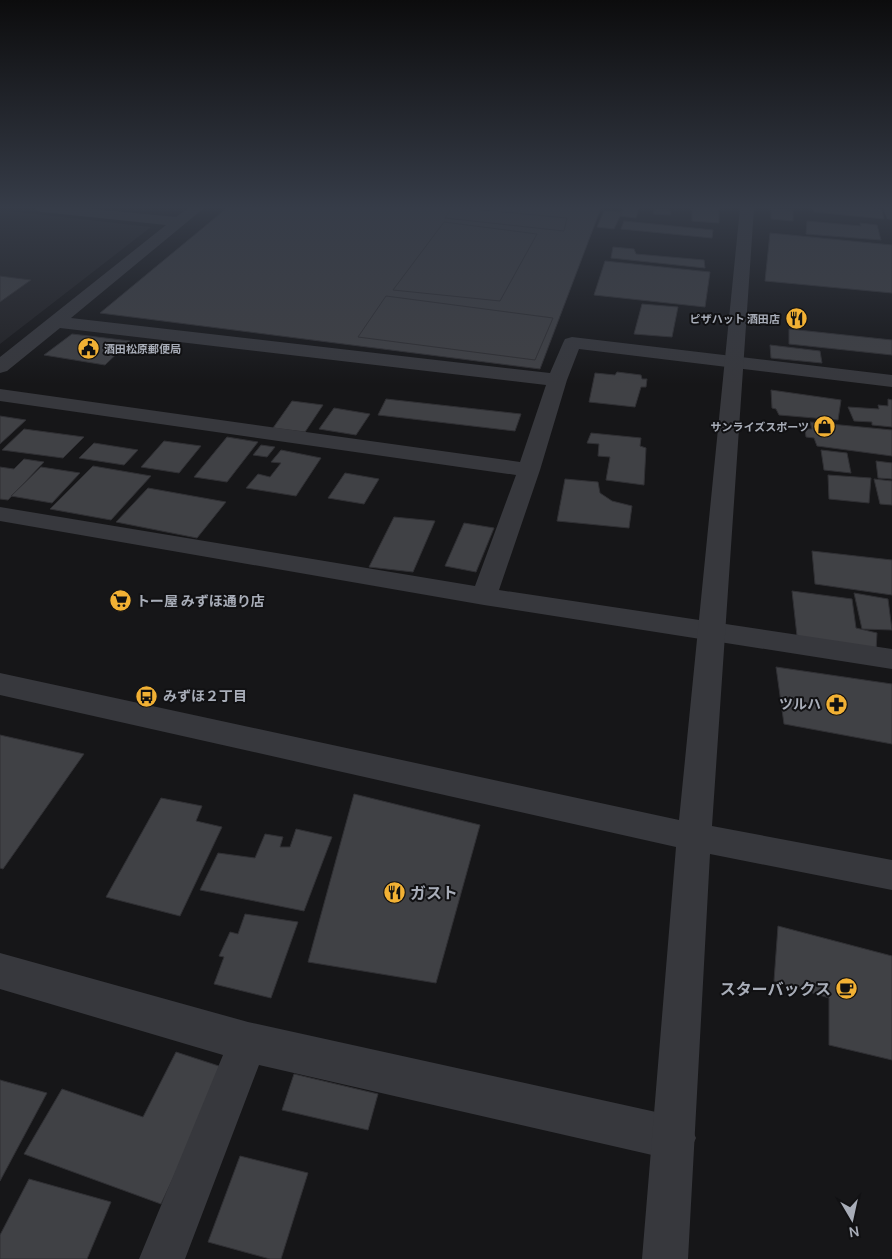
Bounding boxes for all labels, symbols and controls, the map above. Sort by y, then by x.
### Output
restaurant icon: ピザハット 酒田店 [784,307,808,331]
place label: ピザハット 酒田店 [690,311,780,326]
public building icon: 酒田松原郵便局 [76,337,100,361]
place label: 酒田松原郵便局 [104,341,181,356]
shop icon: サンライズスポーツ [813,415,837,439]
place label: サンライズスポーツ [711,419,809,434]
supermarket icon: トー屋 みずほ通り店 [108,589,132,613]
place label: トー屋 みずほ通り店 [136,591,265,610]
bus stop icon: みずほ２丁目 [135,684,159,708]
place label: みずほ２丁目 [163,686,247,705]
pharmacy icon: ツルハ [825,692,849,716]
place label: ツルハ [779,694,821,713]
restaurant icon: ガスト [382,881,406,905]
place label: ガスト [410,882,458,904]
cafe icon: スターバックス [835,977,859,1001]
place label: スターバックス [720,978,831,1000]
north arrow [827,1194,877,1244]
text: N [848,1222,861,1243]

